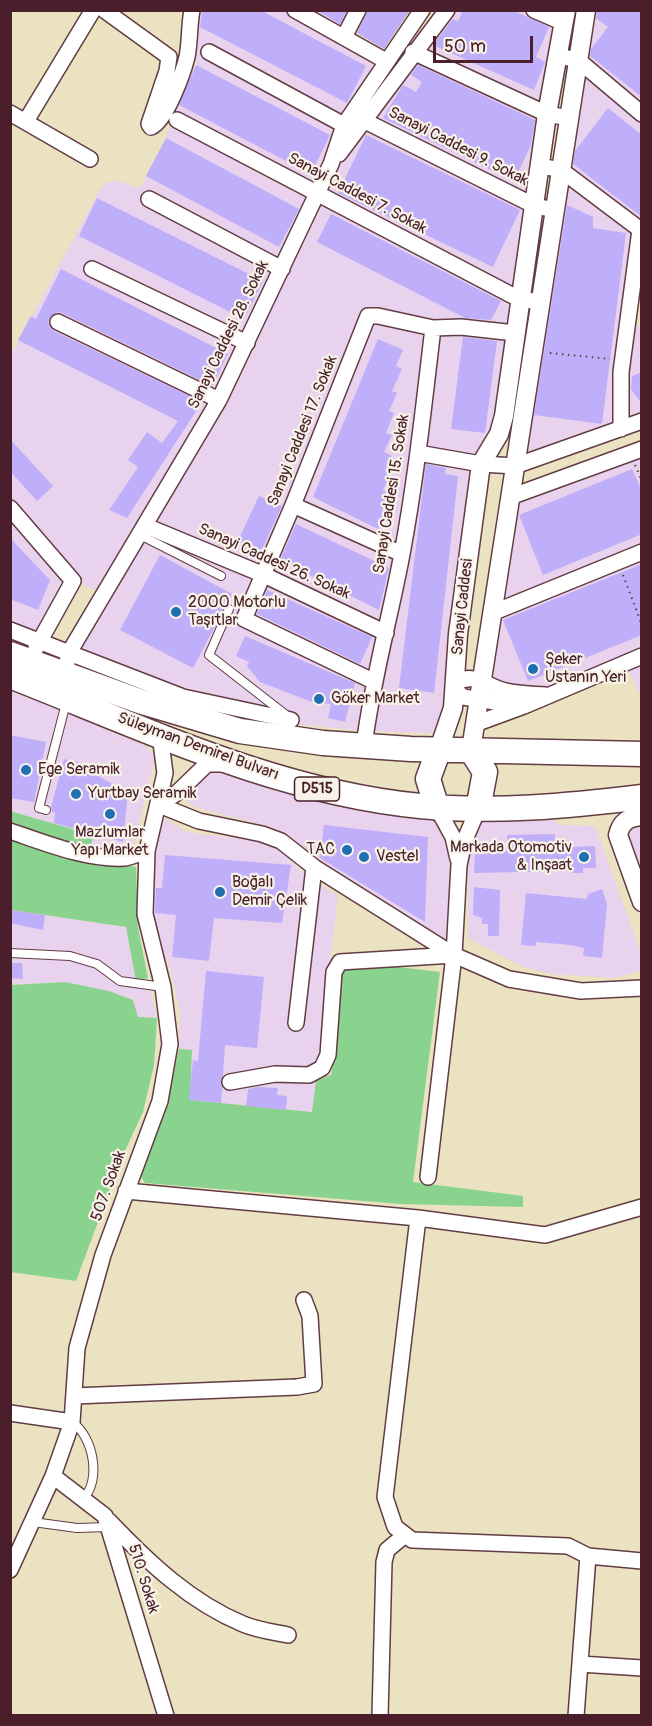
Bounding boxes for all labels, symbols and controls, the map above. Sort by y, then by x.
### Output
scale bar [436,24,536,62]
text: 50 m [444,35,486,58]
street label: Sanayi Caddesi 9. Sokak [385,103,531,191]
street label: Sanayi Caddesi 7. Sokak [284,149,430,239]
street label: Sanayi Caddesi 28. Sokak [185,257,273,413]
street label: Sanayi Caddesi 17. Sokak [264,353,342,509]
street label: Sanayi Caddesi 15. Sokak [370,413,414,575]
street label: Sanayi Caddesi 26. Sokak [195,520,353,604]
street label: Sanayi Caddesi [448,558,478,656]
place label: 2000 Motorlu Taşıtlar [188,593,286,631]
marker: 2000 Motorlu Taşıtlar [169,605,183,619]
place label: Şeker Ustanın Yeri [545,650,626,688]
marker: Şeker Ustanın Yeri [526,662,540,676]
place label: Göker Market [331,689,420,709]
marker: Göker Market [312,692,326,706]
street label: Süleyman Demirel Bulvarı [114,709,282,785]
place label: Ege Seramik [38,760,120,780]
marker: Ege Seramik [19,763,33,777]
road number: D515 [294,777,340,801]
place label: Yurtbay Seramik [88,784,197,804]
marker: Yurtbay Seramik [69,787,83,801]
marker: Mazlumlar Yapı Market [103,807,117,821]
place label: Mazlumlar Yapı Market [71,823,149,861]
place label: Markada Otomotiv & Inşaat [450,838,572,876]
place label: TAC [306,840,335,860]
marker: TAC [340,843,354,857]
place label: Vestel [376,847,419,867]
marker: Vestel [357,850,371,864]
marker: Markada Otomotiv & Inşaat [577,850,591,864]
place label: Boğalı Demir Çelik [232,873,307,911]
marker: Boğalı Demir Çelik [213,885,227,899]
street label: 507. Sokak [87,1148,131,1224]
street label: 510. Sokak [123,1542,163,1616]

